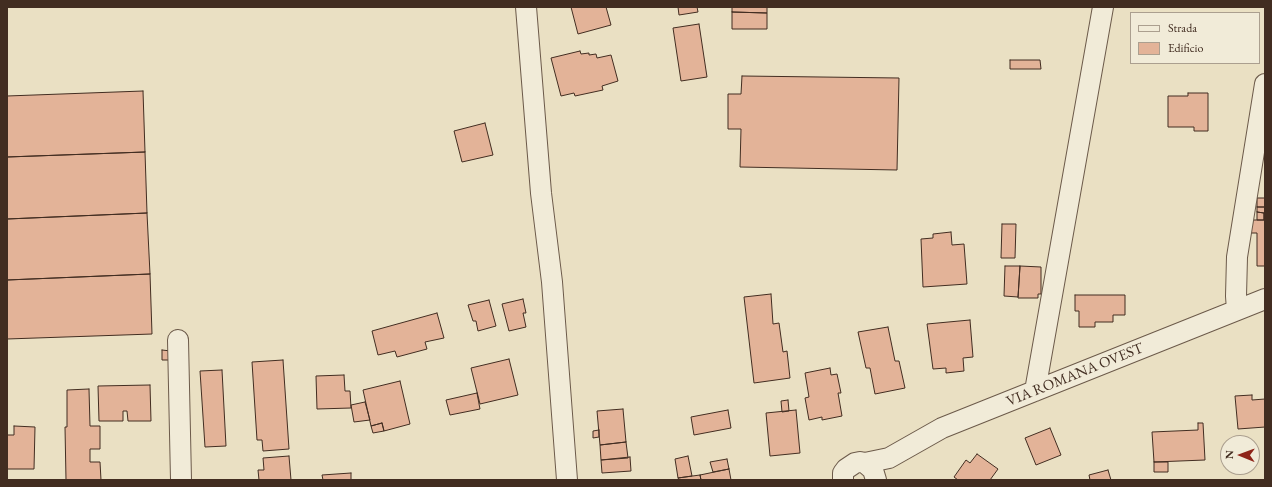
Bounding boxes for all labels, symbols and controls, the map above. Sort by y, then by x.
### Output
legend [1130,12,1260,64]
text: Strada [1168,20,1197,36]
text: Edificio [1168,40,1203,56]
street label: VIA ROMANA OVEST [1004,339,1146,411]
north arrow [1220,435,1260,475]
text: N [1222,450,1236,459]

